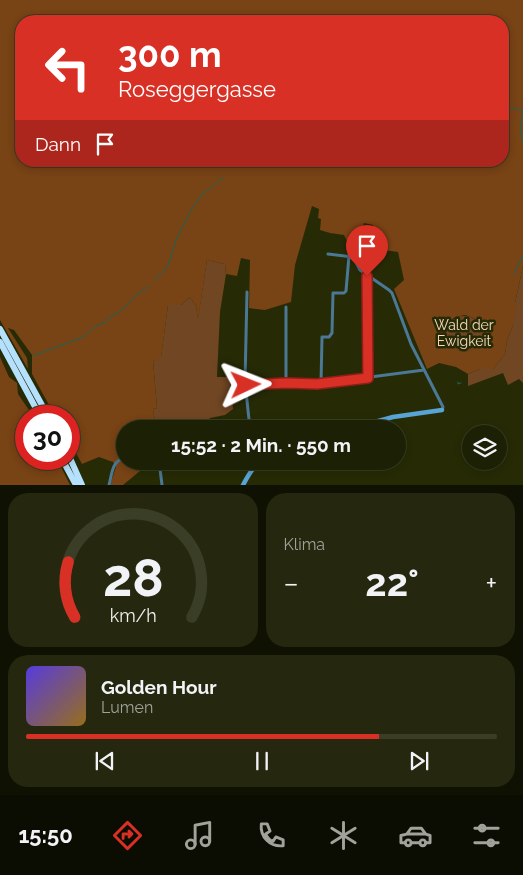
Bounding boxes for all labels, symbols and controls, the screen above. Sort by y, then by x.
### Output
text: 300 m [118,34,222,75]
icon: left [35,35,100,100]
text: Roseggergasse [118,76,276,102]
icon: arrive [91,130,119,158]
text: Dann [35,133,81,155]
pin [346,225,388,276]
icon: arrive [353,232,381,260]
park label: Wald der Ewigkeit [434,317,494,349]
position arrow [219,358,271,410]
speed limit sign: 30 [15,405,80,470]
map controls [462,425,507,470]
button: layers [462,425,507,470]
text: 15:52 · 2 Min. · 550 m [171,434,351,456]
text: Klima [284,535,325,554]
text: 28 [102,547,163,608]
text: 22° [365,560,419,605]
text: − [284,567,299,600]
text: + [485,567,497,600]
text: km/h [109,605,156,626]
text: Golden Hour [101,676,217,698]
text: Lumen [101,698,153,717]
icon: previous [91,747,119,775]
icon: pause [248,747,276,775]
icon: next [405,747,433,775]
icon: directions [110,818,145,853]
icon: music [182,818,217,853]
icon: phone [254,818,289,853]
icon: climate [326,818,361,853]
icon: car [398,818,433,853]
icon: filters [469,818,504,853]
text: 15:50 [18,822,73,848]

